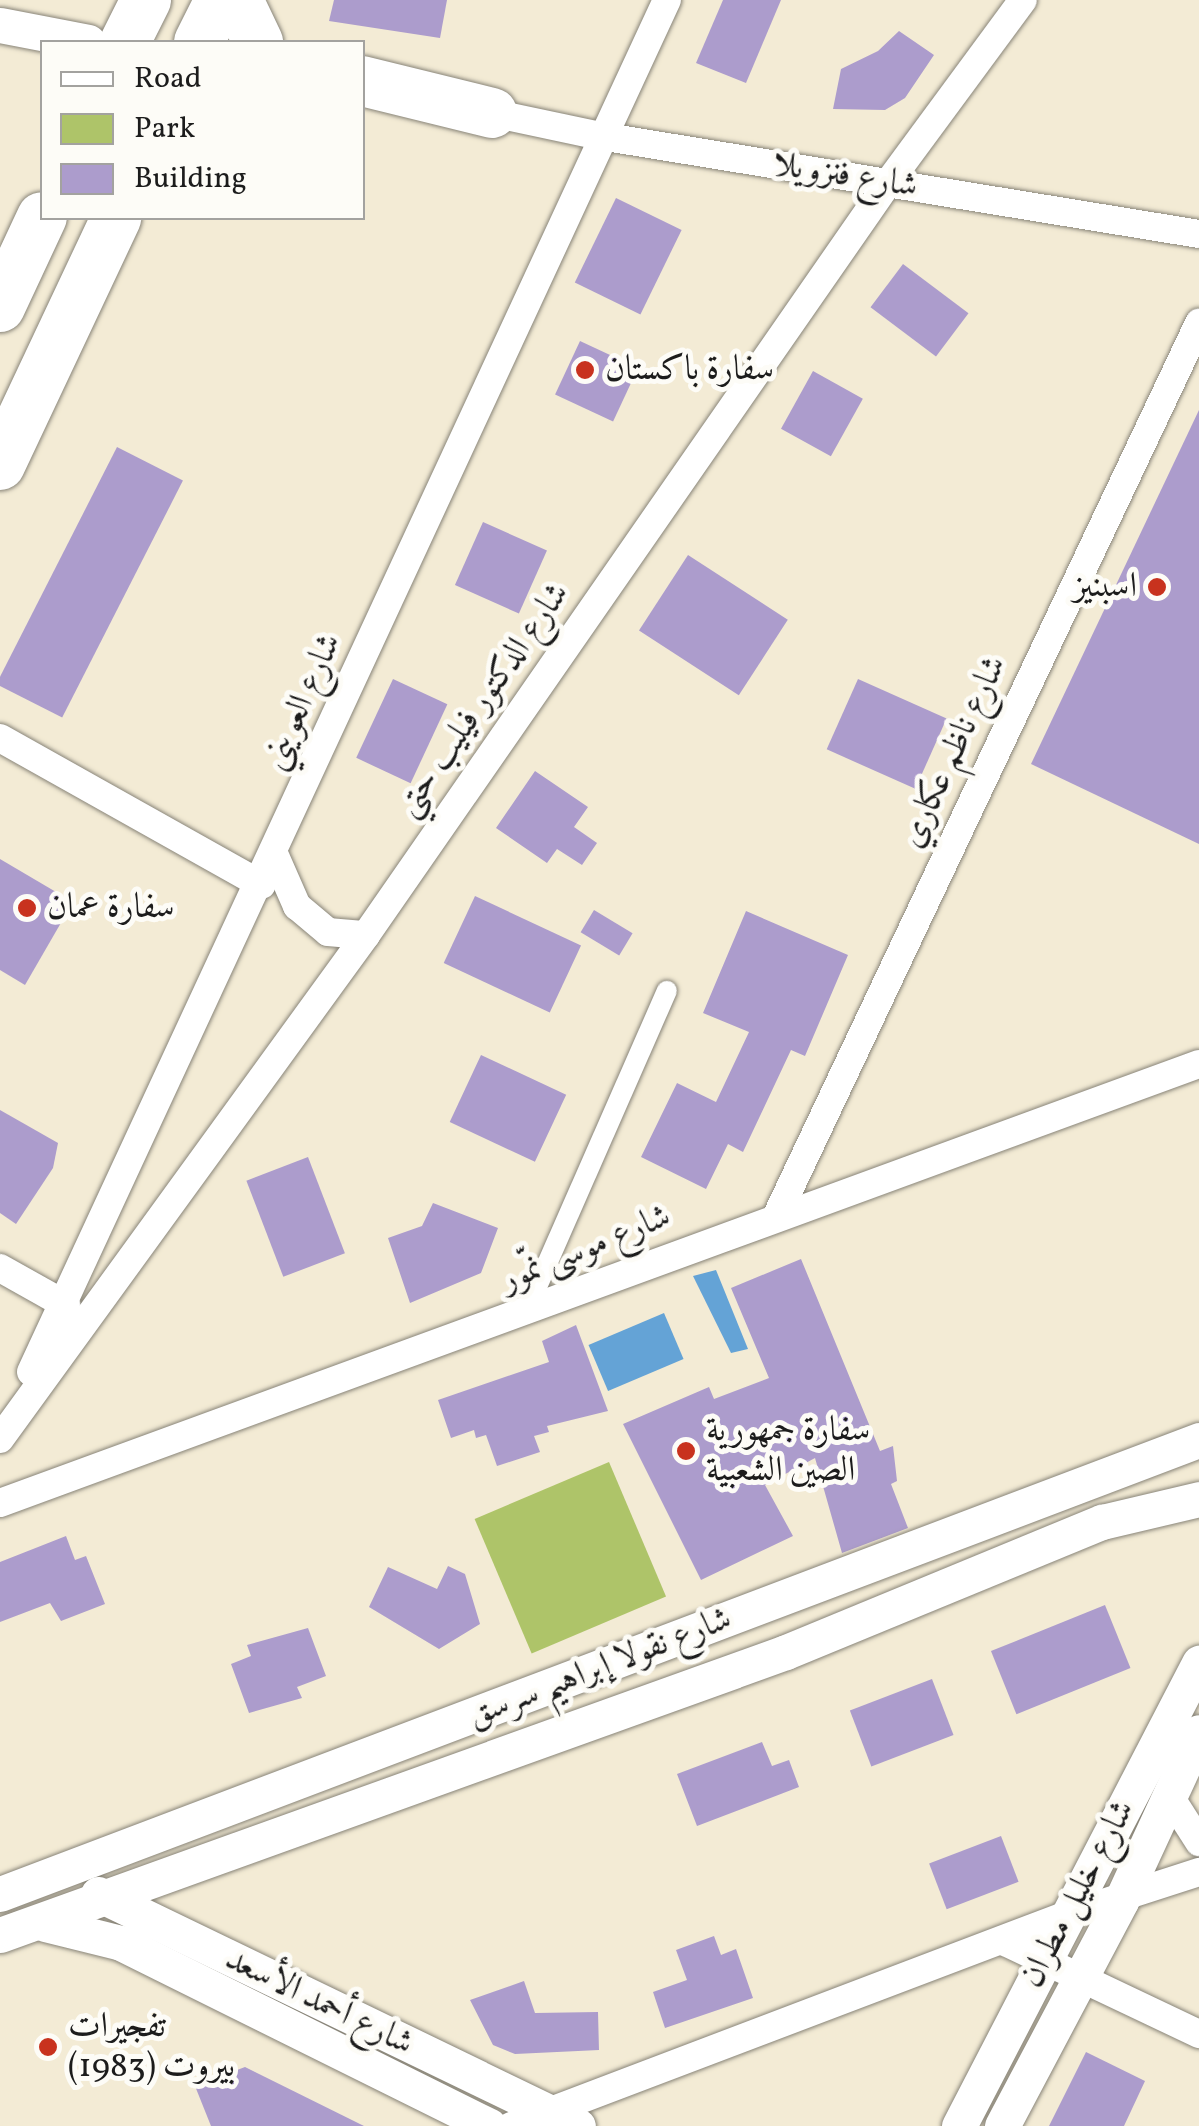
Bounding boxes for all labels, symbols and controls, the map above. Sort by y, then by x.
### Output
legend [40,40,365,220]
text: Road [134,58,202,100]
text: Park [134,108,195,150]
street label: شارع فنزويلا [769,144,921,208]
text: Building [134,158,247,200]
place label: سفارة باكستان [605,349,774,391]
marker: سفارة باكستان [574,359,596,381]
place label: اسبنيز [1073,566,1137,608]
street label: شارع الدكتور فيليب حتي [387,575,579,825]
marker: اسبنيز [1146,576,1168,598]
street label: شارع العويني [254,627,352,777]
street label: شارع ناظم عكاري [891,649,1017,855]
place label: سفارة عمان [47,887,175,929]
marker: سفارة عمان [16,897,38,919]
street label: شارع موسى نمّور [495,1196,677,1302]
place label: سفارة جمهورية الصين الشعبية [706,1410,870,1492]
marker: سفارة جمهورية الصين الشعبية [675,1440,697,1462]
street label: شارع نقولا إبراهيم سرسق [462,1598,738,1738]
street label: شارع خليل مطران [1011,1793,1145,1995]
street label: شارع أحمد الأسعد [218,1938,420,2066]
place label: تفجيرات بيروت (1983) [68,2006,235,2088]
marker: تفجيرات بيروت (1983) [37,2036,59,2058]

